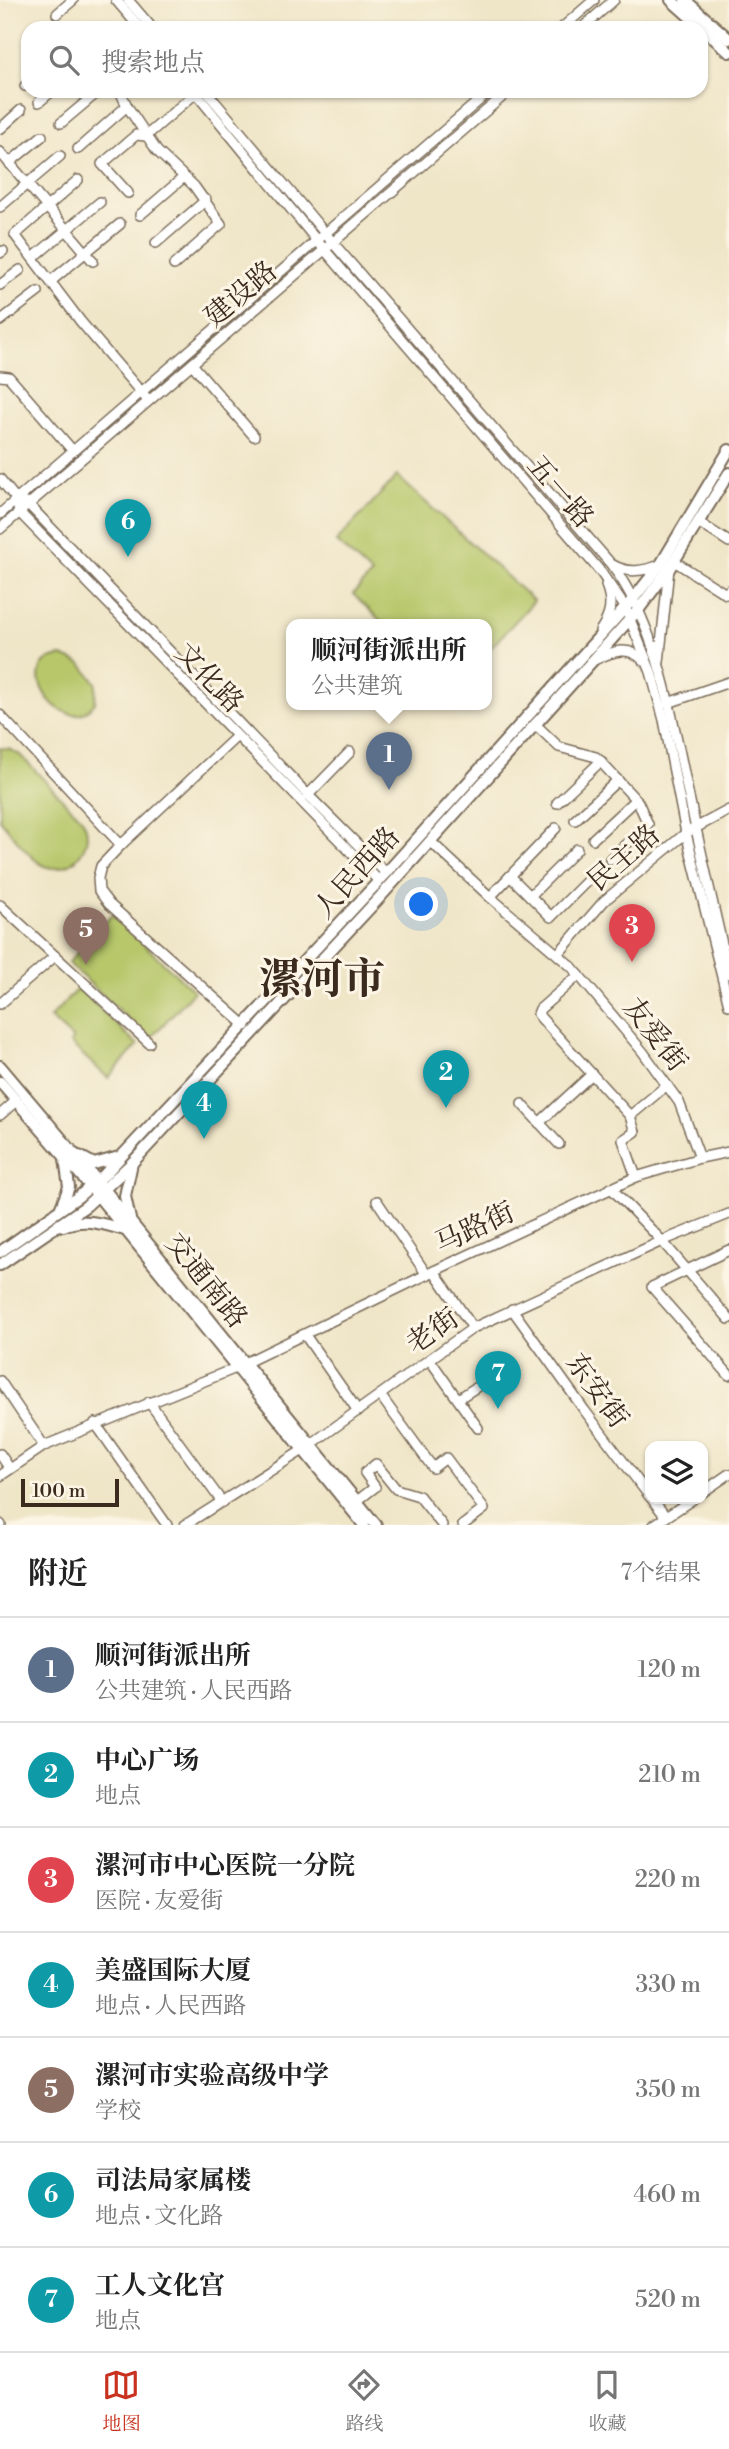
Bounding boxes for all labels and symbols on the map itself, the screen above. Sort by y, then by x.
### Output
street label: 建设路 [198,254,284,335]
street label: 五一路 [519,449,601,535]
pin: 6 [105,499,151,557]
street label: 文化路 [167,636,251,720]
pin: 1 [366,732,412,790]
street label: 民主路 [581,817,667,899]
street label: 人民西路 [307,820,408,926]
your location [404,887,438,921]
pin: 3 [609,904,655,962]
pin: 5 [63,907,109,965]
district label: 漯河市 [259,954,385,1007]
street label: 友爱街 [615,991,694,1079]
pin: 2 [423,1050,469,1108]
pin: 4 [181,1081,227,1139]
street label: 马路街 [429,1195,520,1262]
street label: 交通南路 [157,1226,255,1335]
street label: 老街 [400,1301,466,1362]
street label: 东安街 [558,1347,636,1435]
pin: 7 [475,1351,521,1409]
scale bar [21,1476,119,1508]

